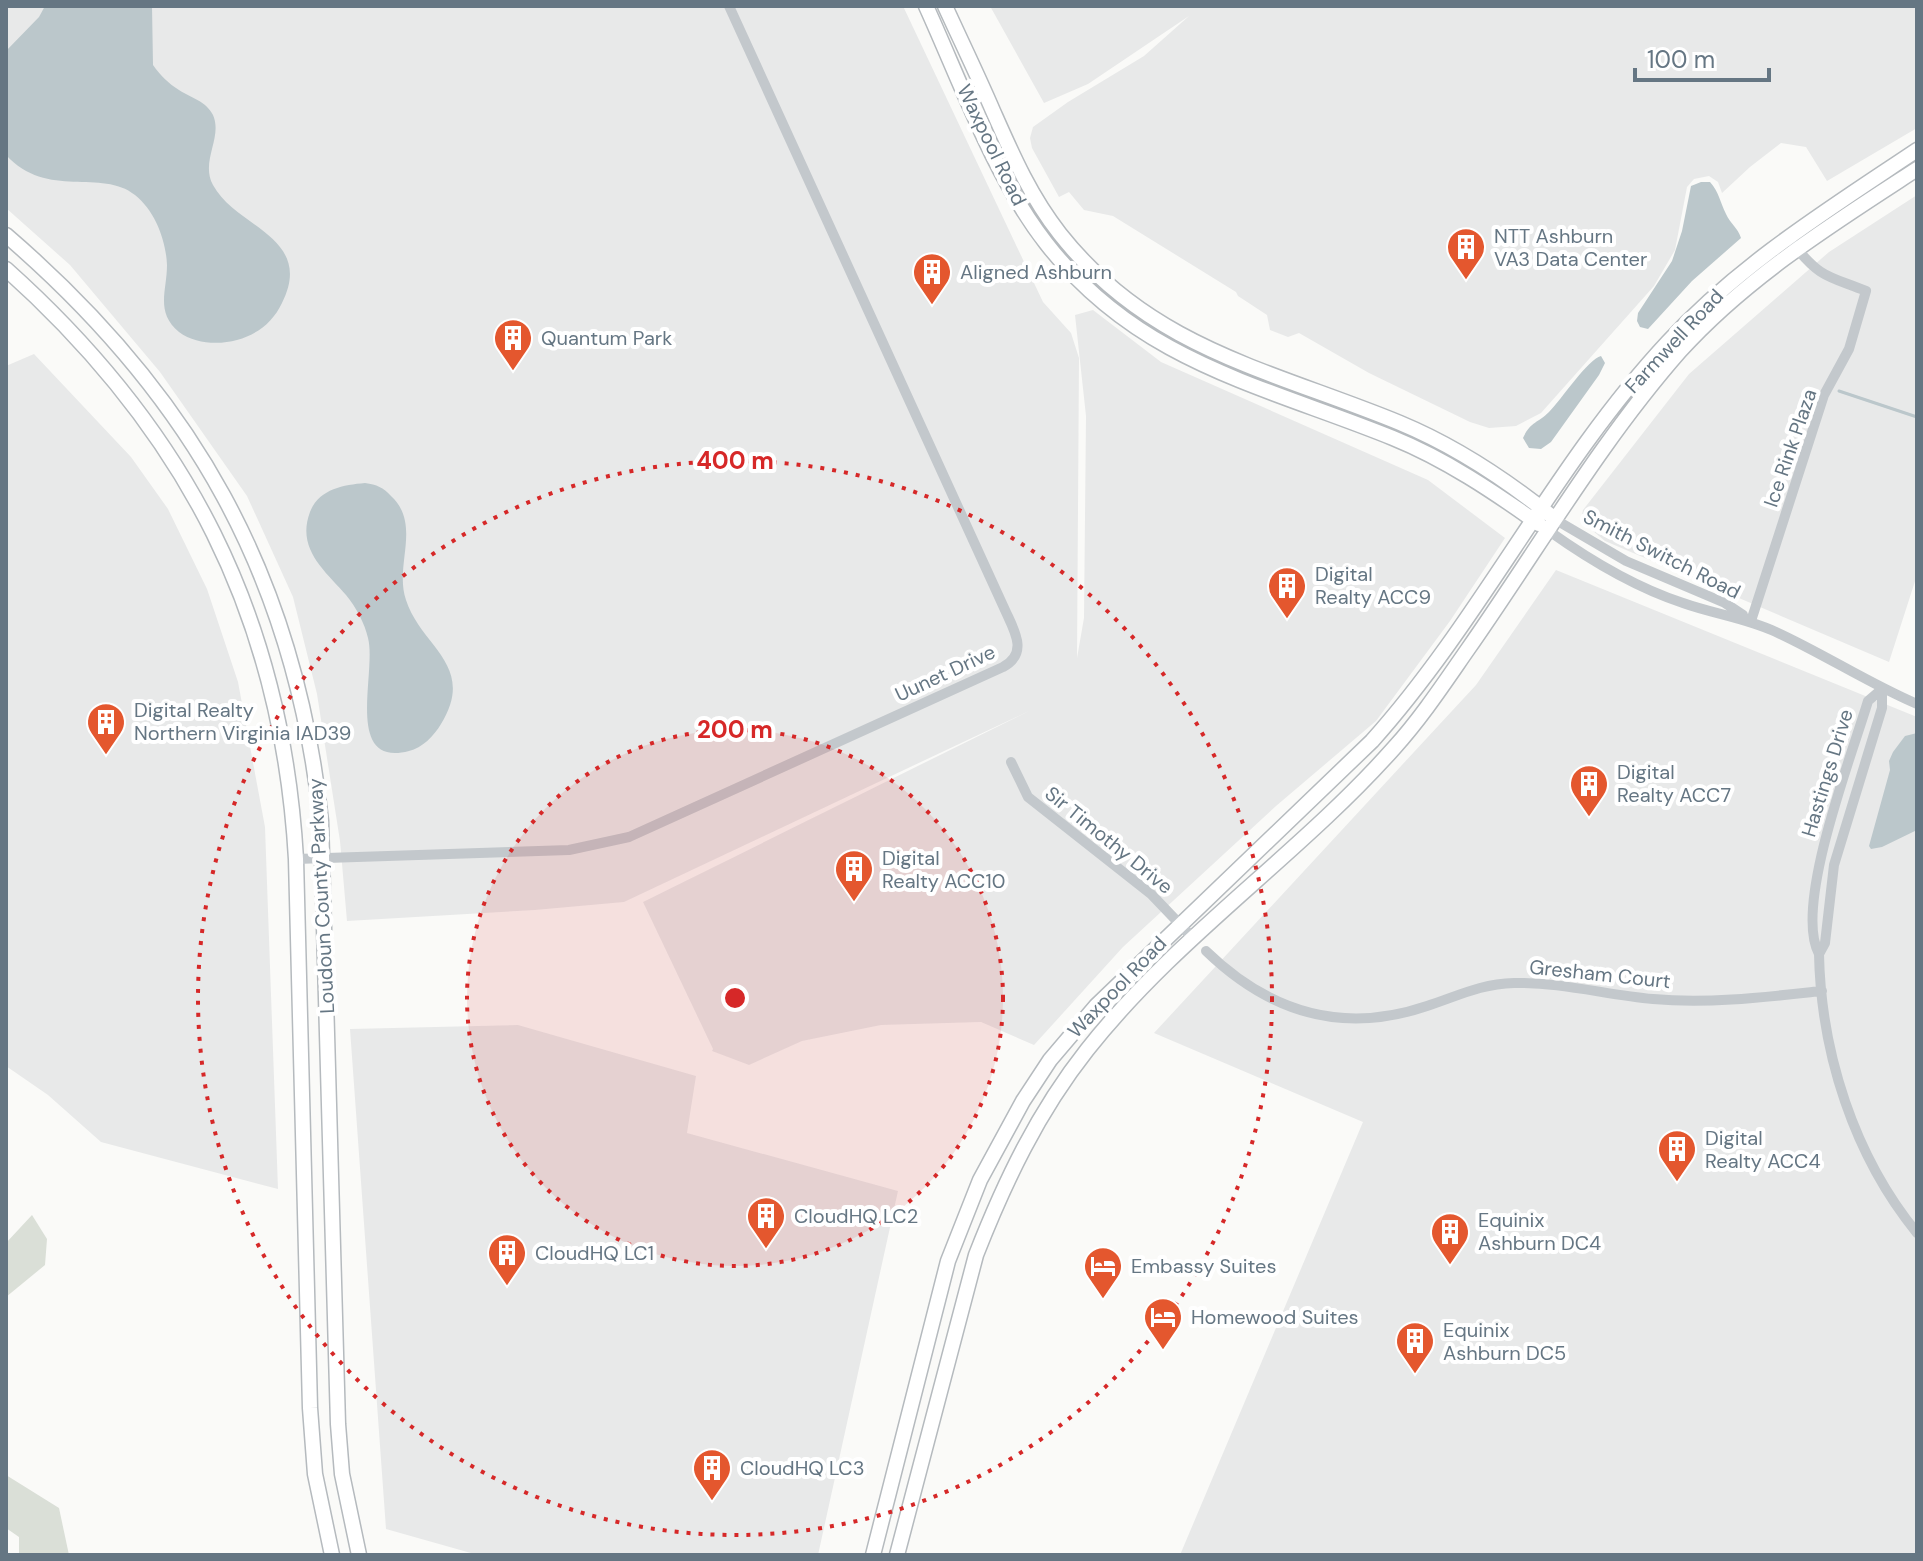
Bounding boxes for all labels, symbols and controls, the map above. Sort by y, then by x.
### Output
scale bar [1635,32,1769,82]
text: 100 m [1647,44,1715,75]
street label: Waxpool Road [951,80,1033,210]
place label: NTT Ashburn VA3 Data Center [1494,223,1647,272]
building icon: NTT Ashburn VA3 Data Center [1445,226,1487,281]
building icon: Aligned Ashburn [911,251,953,306]
place label: Aligned Ashburn [960,259,1112,285]
street label: Farmwell Road [1619,283,1729,399]
building icon: Quantum Park [492,317,534,372]
place label: Quantum Park [541,325,672,351]
street label: Ice Rink Plaza [1758,385,1822,511]
text: 400 m [696,445,774,476]
street label: Smith Switch Road [1579,503,1745,605]
place label: Digital Realty ACC9 [1315,561,1431,610]
building icon: Digital Realty ACC9 [1266,565,1308,620]
street label: Uunet Drive [891,638,999,708]
place label: Digital Realty Northern Virginia IAD39 [134,697,351,746]
building icon: Digital Realty Northern Virginia IAD39 [85,701,127,756]
street label: Hastings Drive [1795,706,1859,840]
text: 200 m [697,714,773,745]
place label: Digital Realty ACC7 [1617,759,1731,808]
building icon: Digital Realty ACC7 [1568,763,1610,818]
street label: Loudoun County Parkway [302,778,340,1014]
street label: Sir Timothy Drive [1040,780,1178,900]
place label: Digital Realty ACC10 [882,845,1005,894]
building icon: Digital Realty ACC10 [833,848,875,903]
street label: Waxpool Road [1062,931,1172,1043]
street label: Gresham Court [1528,954,1672,994]
centre of rings [721,984,749,1012]
place label: Digital Realty ACC4 [1705,1125,1821,1174]
building icon: Digital Realty ACC4 [1656,1128,1698,1183]
building icon: CloudHQ LC2 [745,1195,787,1250]
place label: CloudHQ LC2 [794,1203,918,1229]
place label: Equinix Ashburn DC4 [1478,1207,1601,1256]
building icon: Equinix Ashburn DC4 [1429,1211,1471,1266]
building icon: CloudHQ LC1 [486,1232,528,1287]
place label: CloudHQ LC1 [535,1240,654,1266]
hotel icon: Embassy Suites [1082,1245,1124,1300]
place label: Embassy Suites [1131,1253,1276,1279]
hotel icon: Homewood Suites [1142,1296,1184,1351]
place label: Homewood Suites [1191,1304,1359,1330]
place label: Equinix Ashburn DC5 [1443,1317,1566,1366]
building icon: Equinix Ashburn DC5 [1394,1320,1436,1375]
building icon: CloudHQ LC3 [691,1447,733,1502]
place label: CloudHQ LC3 [740,1455,864,1481]

